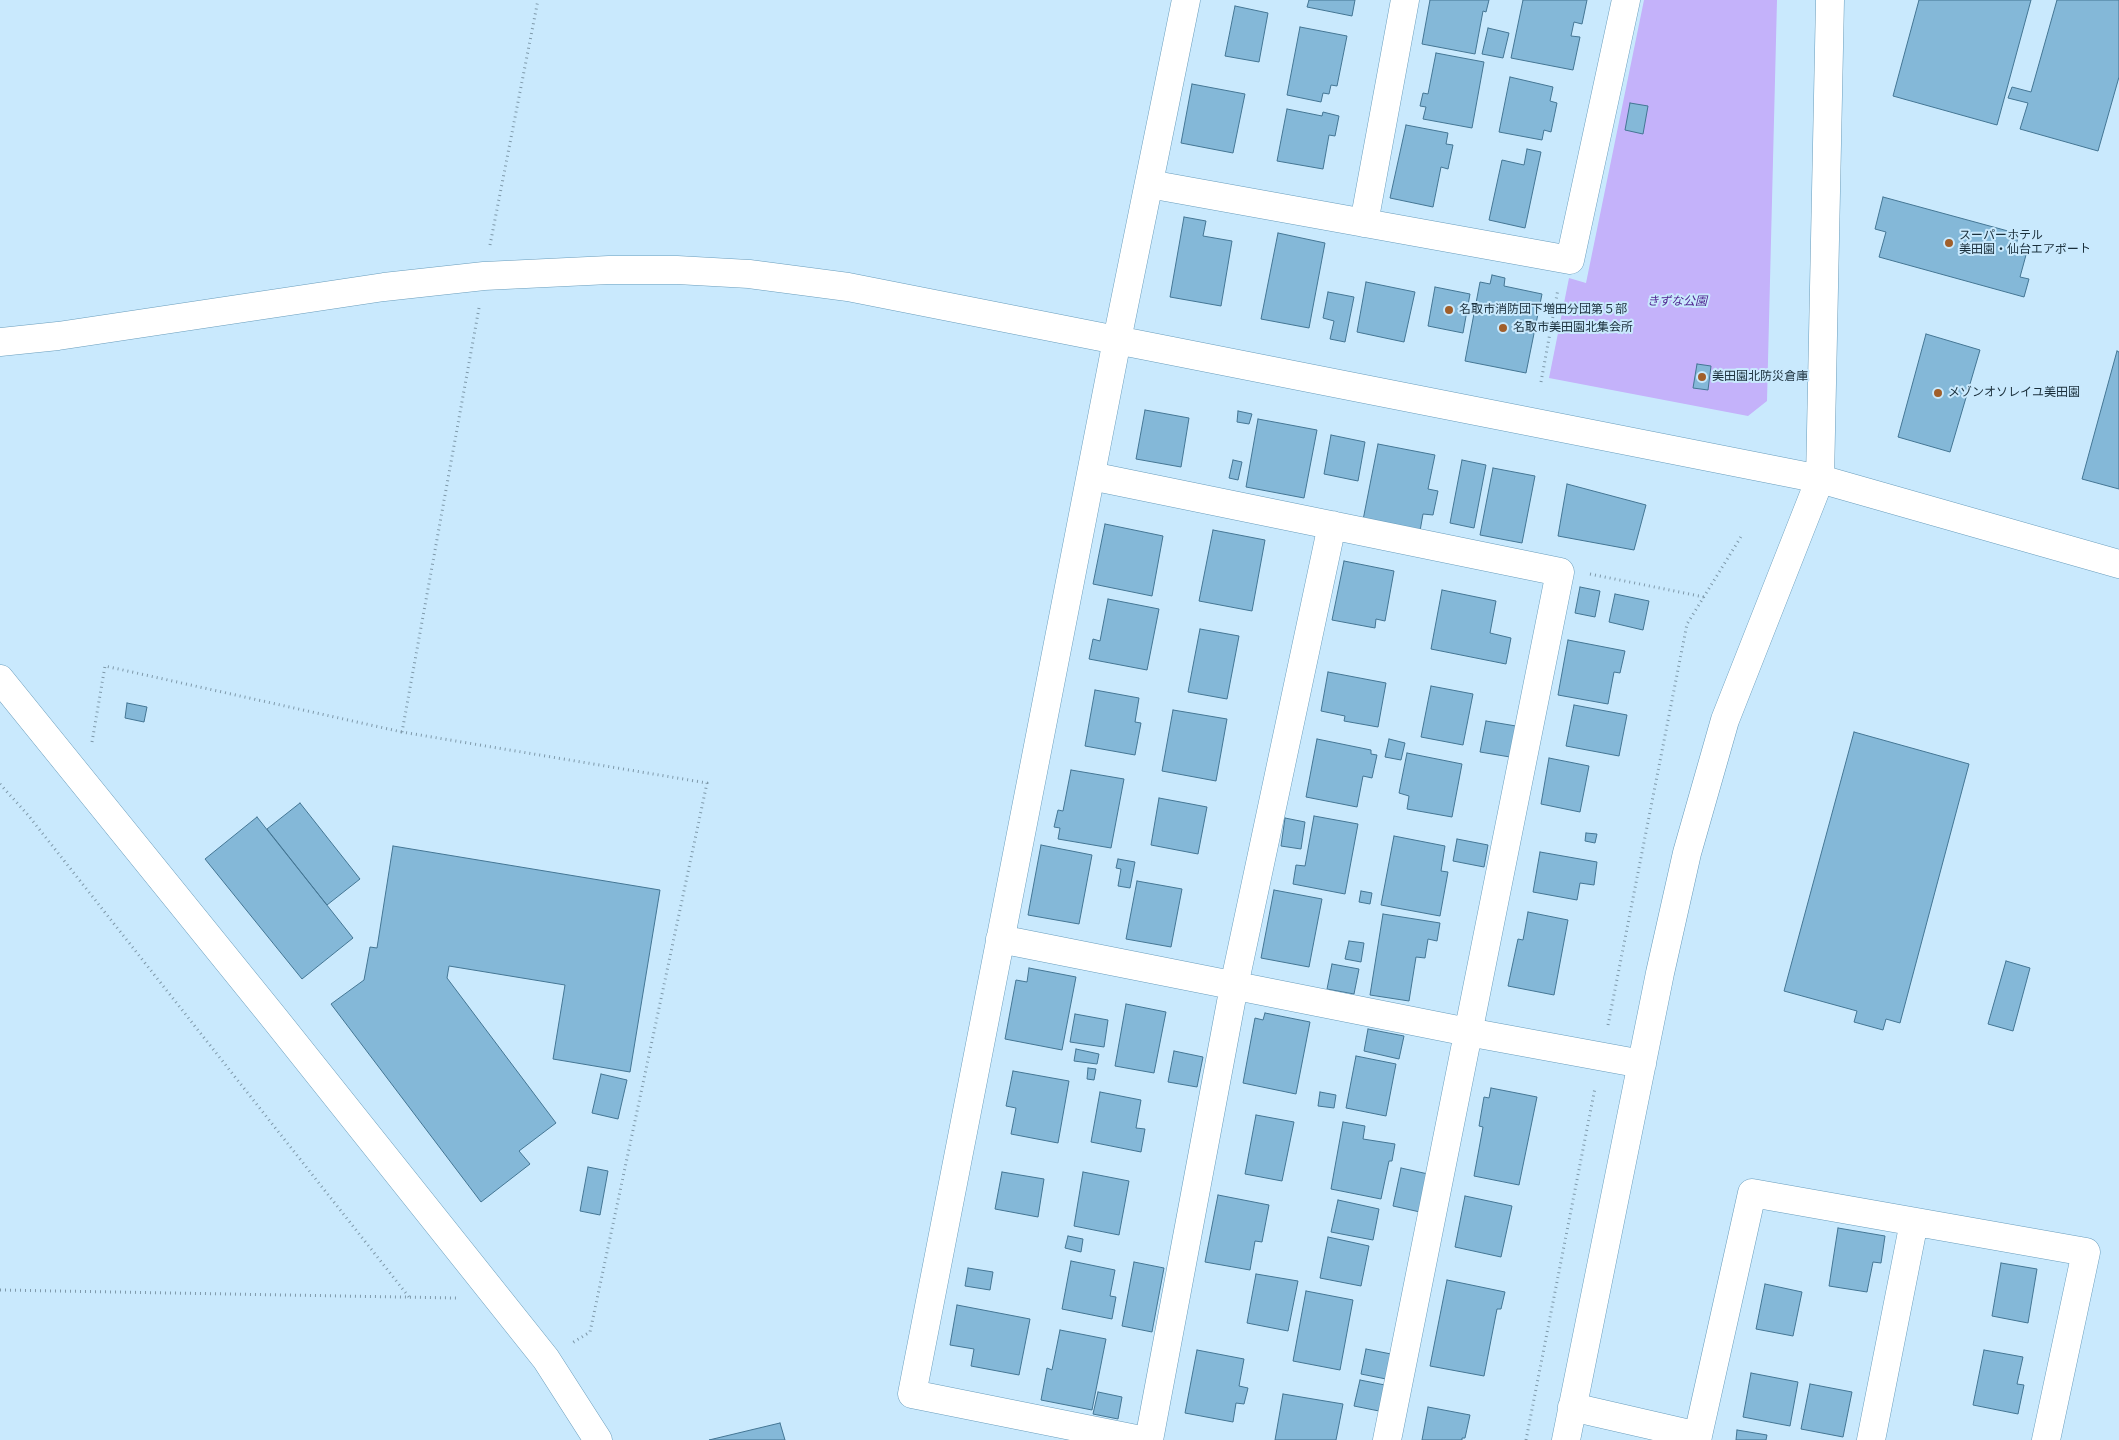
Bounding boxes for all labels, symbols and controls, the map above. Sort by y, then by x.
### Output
place label: スーパーホテル 美田園・仙台エアポート [1959,229,2091,257]
marker: スーパーホテル 美田園・仙台エアポート [1943,237,1955,249]
park label: きずな公園 [1647,295,1707,309]
place label: 名取市消防団下増田分団第５部 [1459,303,1627,317]
marker: 名取市消防団下増田分団第５部 [1443,304,1455,316]
place label: 名取市美田園北集会所 [1513,321,1633,335]
marker: 名取市美田園北集会所 [1497,322,1509,334]
place label: 美田園北防災倉庫 [1712,370,1808,384]
marker: 美田園北防災倉庫 [1696,371,1708,383]
place label: メゾンオソレイユ美田園 [1948,386,2080,400]
marker: メゾンオソレイユ美田園 [1932,387,1944,399]

